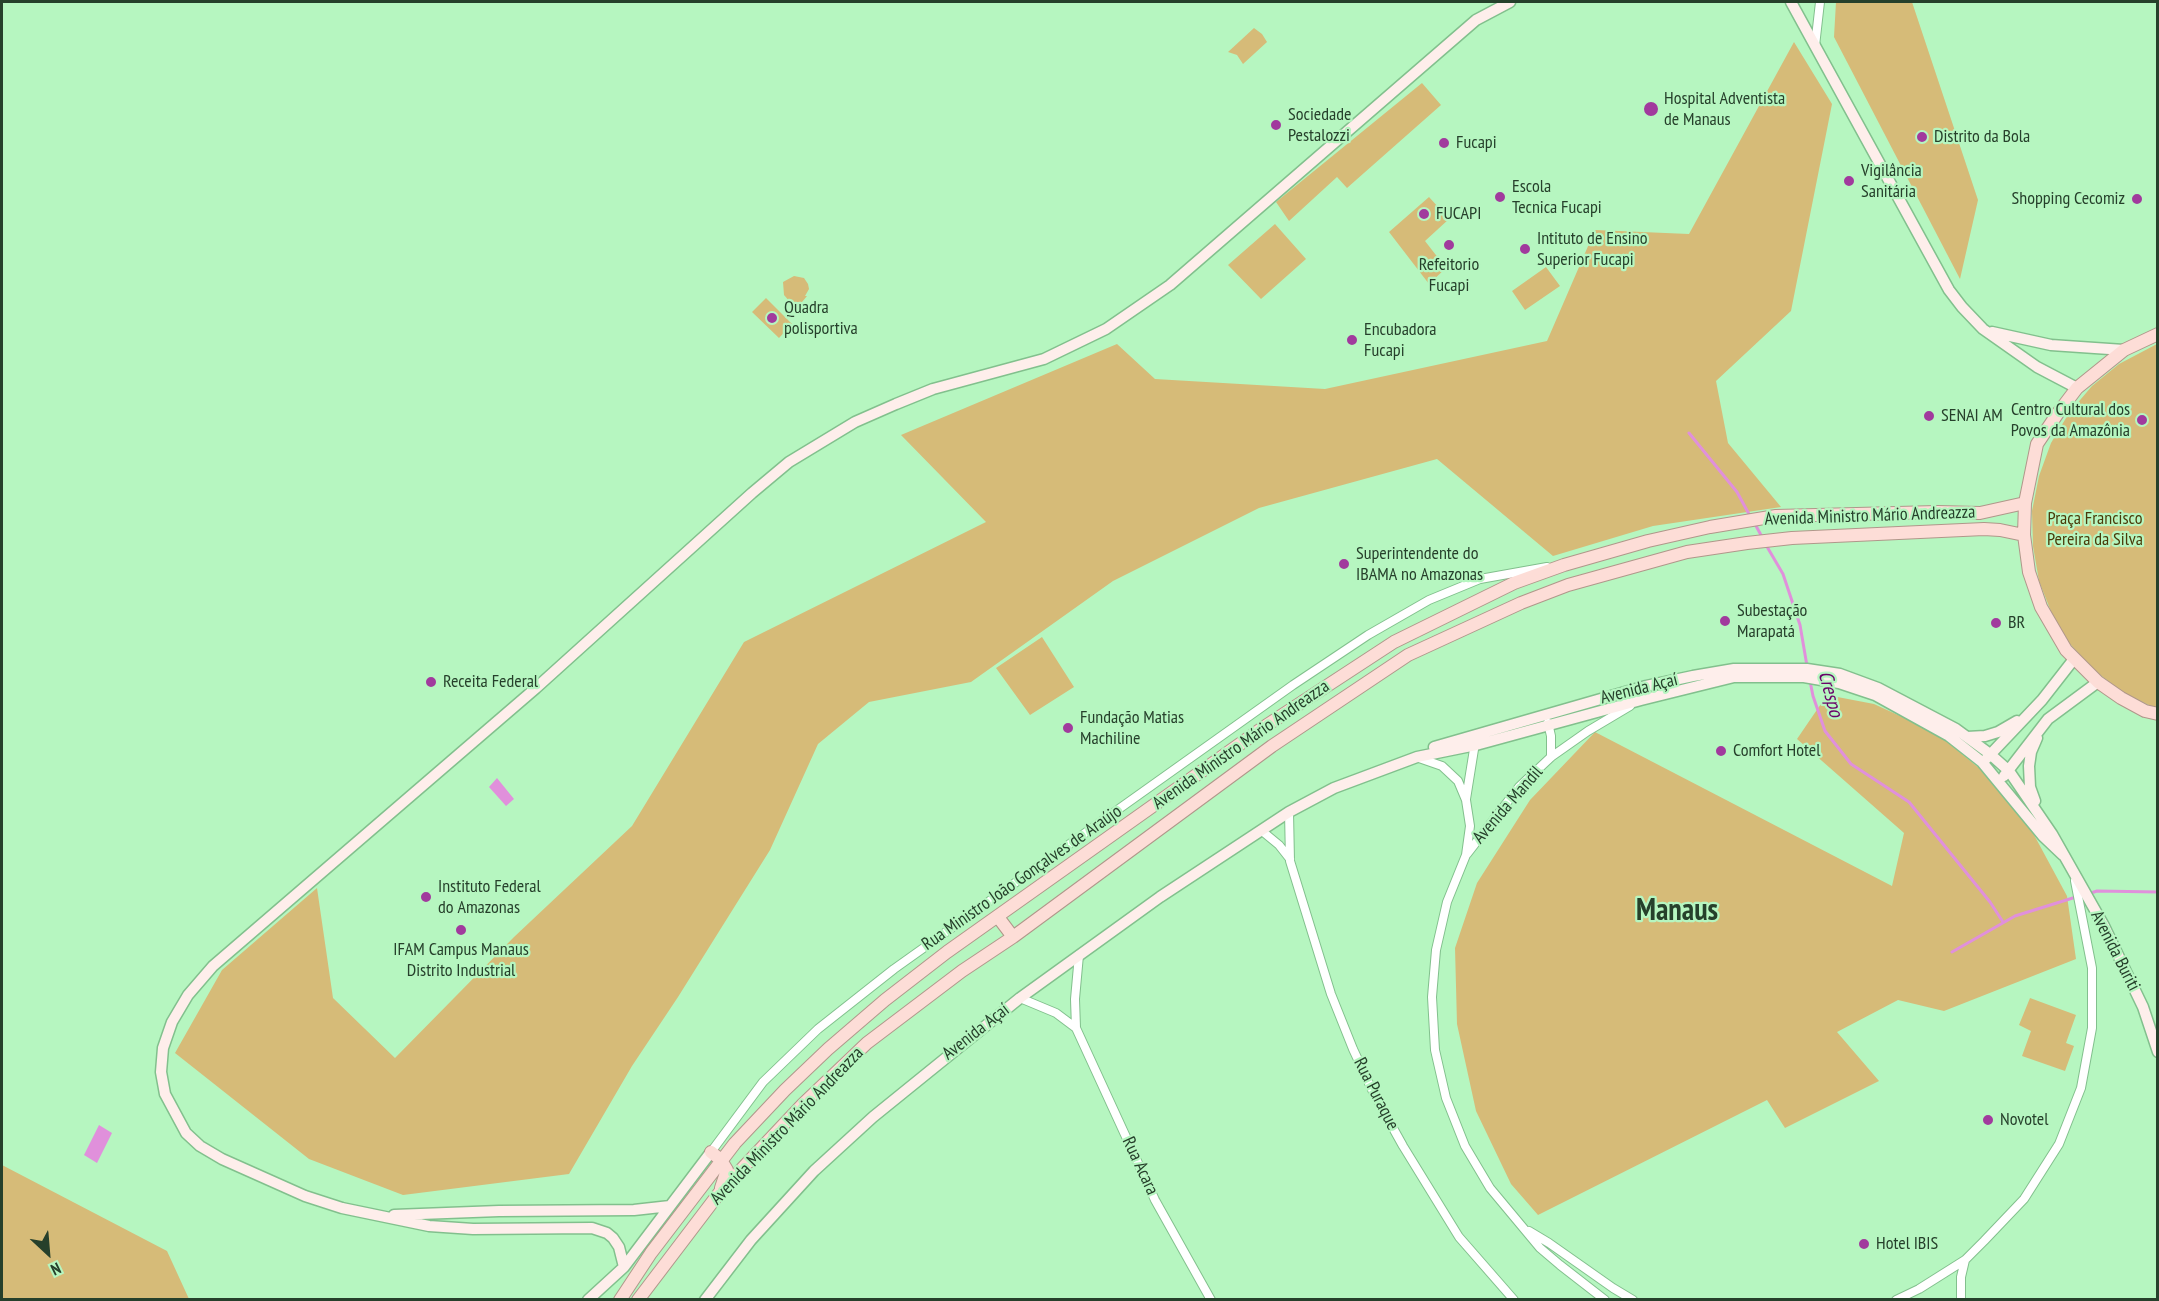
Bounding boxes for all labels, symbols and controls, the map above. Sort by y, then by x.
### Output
place label: Hospital Adventista de Manaus [1664,88,1785,130]
marker: Hospital Adventista de Manaus [1642,100,1660,118]
place label: Sociedade Pestalozzi [1288,104,1351,146]
marker: Sociedade Pestalozzi [1269,118,1283,132]
place label: Distrito da Bola [1934,126,2030,148]
marker: Distrito da Bola [1915,130,1929,144]
place label: Fucapi [1456,132,1497,154]
marker: Fucapi [1437,136,1451,150]
place label: Vigilância Sanitária [1861,160,1922,202]
marker: Vigilância Sanitária [1842,174,1856,188]
place label: Escola Tecnica Fucapi [1512,176,1602,219]
place label: Shopping Cecomiz [2012,188,2125,210]
marker: Escola Tecnica Fucapi [1493,190,1507,204]
marker: Shopping Cecomiz [2130,192,2144,206]
place label: FUCAPI [1436,203,1481,225]
marker: FUCAPI [1417,207,1431,221]
place label: Intituto de Ensino Superior Fucapi [1537,228,1647,270]
marker: Refeitorio Fucapi [1442,238,1456,252]
marker: Intituto de Ensino Superior Fucapi [1518,242,1532,256]
place label: Refeitorio Fucapi [1419,254,1479,296]
place label: Quadra polisportiva [784,297,858,340]
marker: Quadra polisportiva [765,311,779,325]
place label: Encubadora Fucapi [1364,319,1437,362]
marker: Encubadora Fucapi [1345,333,1359,347]
place label: Centro Cultural dos Povos da Amazônia [2011,399,2130,442]
place label: SENAI AM [1941,405,2003,427]
marker: SENAI AM [1922,409,1936,423]
marker: Centro Cultural dos Povos da Amazônia [2135,413,2149,427]
street label: Avenida Ministro Mário Andreazza [1764,502,1976,530]
park label: Praça Francisco Pereira da Silva [2047,508,2143,550]
place label: Superintendente do IBAMA no Amazonas [1356,543,1483,586]
marker: Superintendente do IBAMA no Amazonas [1337,557,1351,571]
place label: Subestação Marapatá [1737,600,1807,642]
place label: BR [2008,612,2025,634]
marker: Subestação Marapatá [1718,614,1732,628]
marker: BR [1989,616,2003,630]
water label: Crespo [1812,668,1848,720]
street label: Avenida Açaí [1598,669,1680,709]
place label: Receita Federal [443,671,538,693]
marker: Receita Federal [424,675,438,689]
street label: Avenida Ministro Mário Andreazza [1148,676,1334,814]
place label: Fundação Matias Machiline [1080,707,1184,750]
marker: Fundação Matias Machiline [1061,721,1075,735]
place label: Comfort Hotel [1733,740,1820,762]
marker: Comfort Hotel [1714,744,1728,758]
street label: Avenida Mandil [1469,762,1547,848]
street label: Rua Ministro João Gonçalves de Araújo [918,801,1126,955]
place label: Instituto Federal do Amazonas [438,876,541,918]
marker: Instituto Federal do Amazonas [419,890,433,904]
district label: Manaus [1636,893,1718,929]
street label: Avenida Buriti [2086,907,2144,995]
marker: IFAM Campus Manaus Distrito Industrial [454,923,468,937]
place label: IFAM Campus Manaus Distrito Industrial [393,939,529,982]
street label: Avenida Açaí [938,999,1014,1065]
street label: Avenida Ministro Mário Andreazza [706,1043,868,1209]
street label: Rua Puraque [1349,1054,1403,1134]
place label: Novotel [2000,1109,2048,1131]
marker: Novotel [1981,1113,1995,1127]
street label: Rua Acara [1117,1134,1163,1198]
north arrow [18,1223,78,1283]
place label: Hotel IBIS [1876,1233,1938,1255]
marker: Hotel IBIS [1857,1237,1871,1251]
text: N [48,1258,64,1280]

